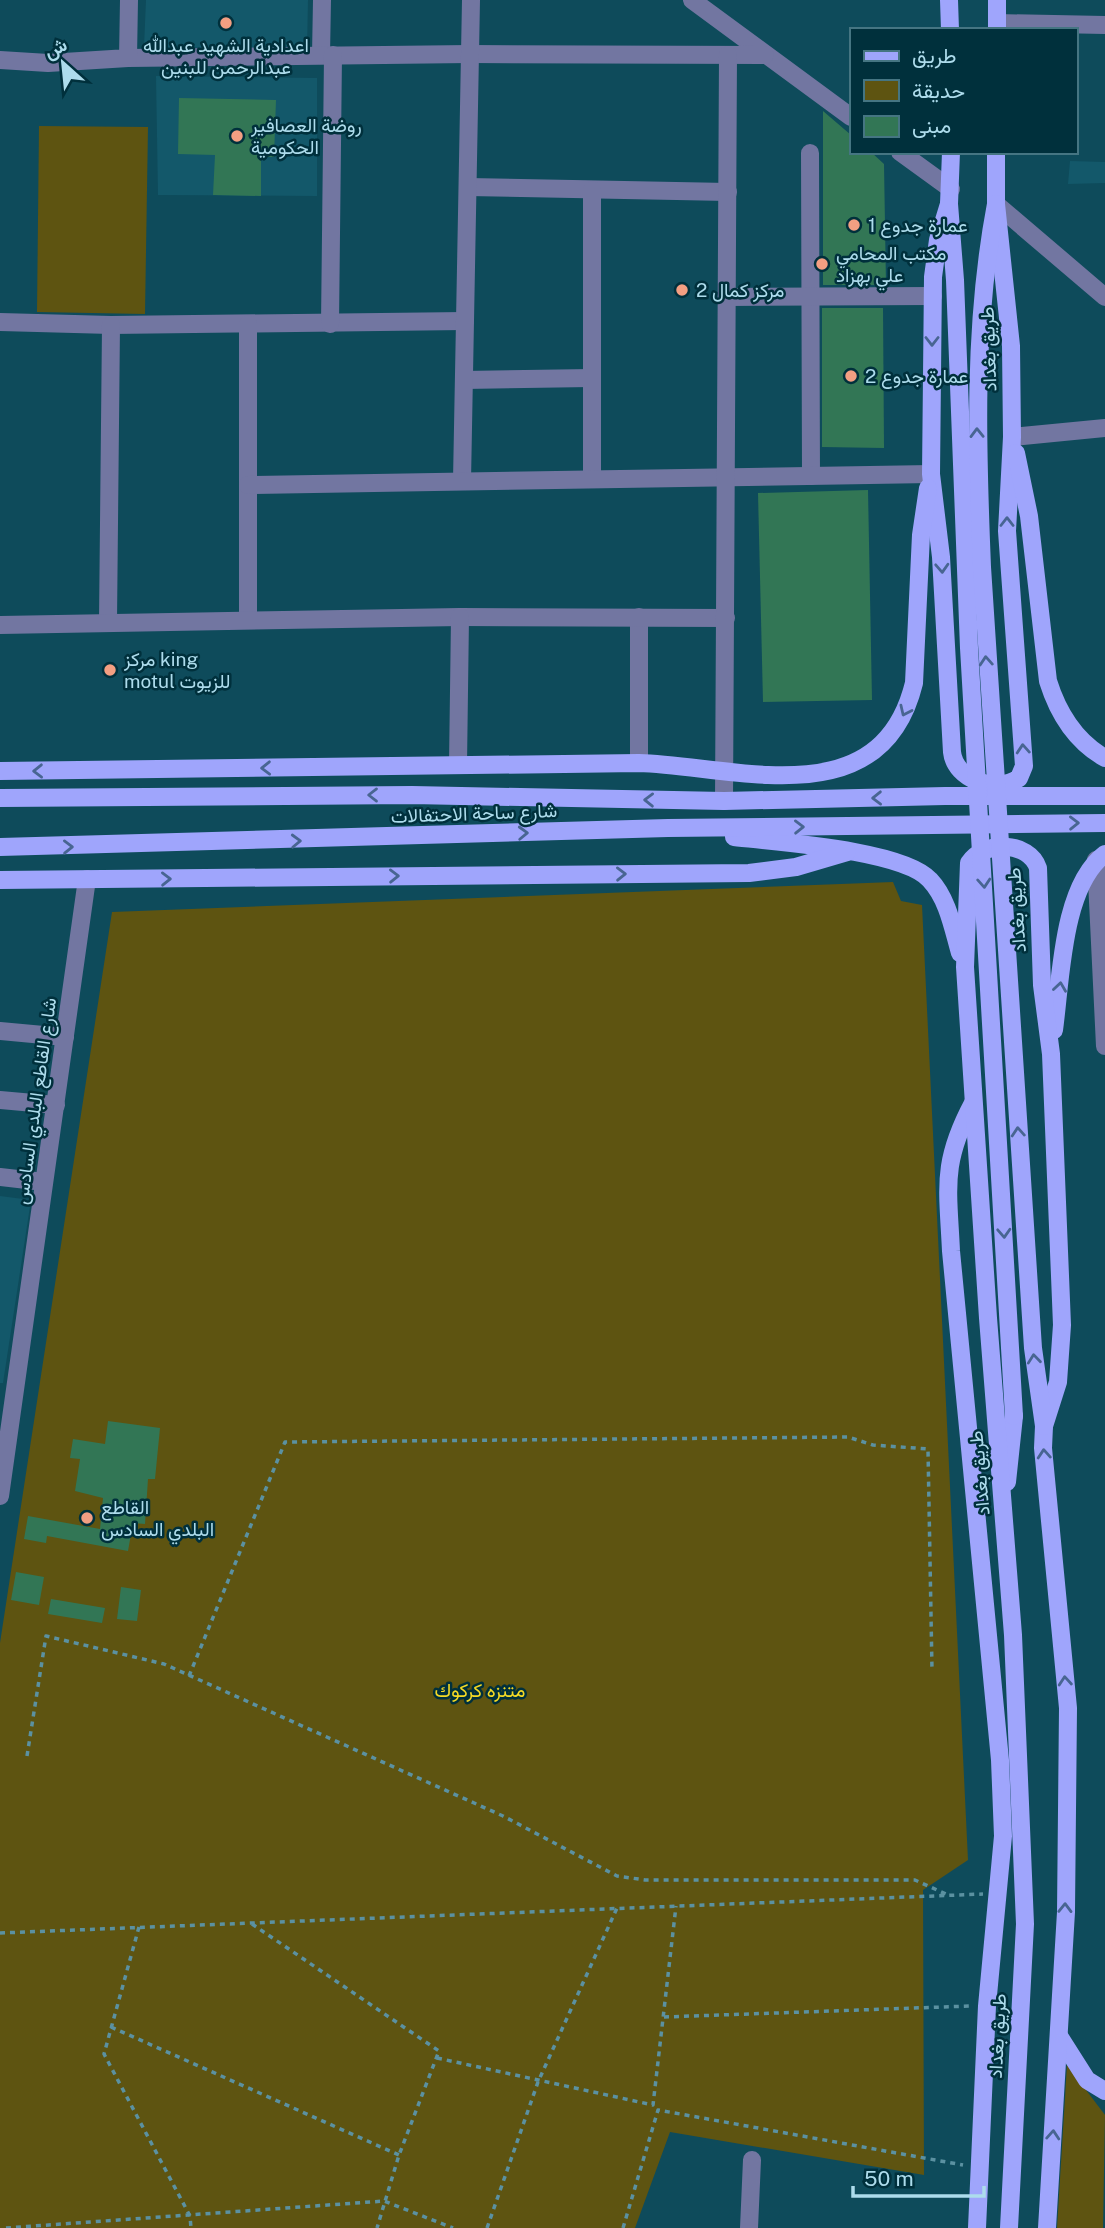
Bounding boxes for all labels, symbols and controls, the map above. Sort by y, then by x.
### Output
marker: اعدادية الشهيد عبدالله عبدالرحمن للبنين [218,15,234,31]
north arrow [28,28,98,98]
legend [850,28,1077,154]
text: ش [40,33,71,64]
place label: اعدادية الشهيد عبدالله عبدالرحمن للبنين [143,34,309,79]
text: طريق [912,43,957,69]
text: حديقة [912,78,965,103]
text: مبنى [912,113,951,138]
place label: روضة العصافير الحكومية [250,114,362,159]
marker: روضة العصافير الحكومية [229,128,245,144]
place label: عمارة جدوع 1 [868,214,968,238]
marker: عمارة جدوع 1 [846,217,862,233]
place label: مكتب المحامي علي بهزاد [836,242,946,291]
marker: مكتب المحامي علي بهزاد [814,256,830,272]
place label: مركز كمال 2 [696,279,785,302]
marker: مركز كمال 2 [674,282,690,298]
street label: طريق بغداد [976,306,1001,392]
one-way arrow [924,336,940,347]
place label: عمارة جدوع 2 [865,365,968,389]
marker: عمارة جدوع 2 [843,368,859,384]
one-way arrow [969,428,985,438]
one-way arrow [999,516,1015,527]
one-way arrow [934,562,949,573]
place label: مركز king motul للزيوت [123,648,230,693]
one-way arrow [979,655,994,666]
marker: مركز king motul للزيوت [102,662,118,678]
one-way arrow [899,704,913,716]
one-way arrow [1016,743,1031,754]
one-way arrow [260,760,270,776]
one-way arrow [32,763,43,779]
one-way arrow [367,787,377,803]
one-way arrow [871,790,882,805]
one-way arrow [643,792,654,808]
street label: شارع ساحة الاحتفالات [390,799,558,829]
one-way arrow [1070,815,1080,831]
one-way arrow [794,819,805,834]
one-way arrow [518,825,529,840]
one-way arrow [290,833,301,848]
one-way arrow [63,839,74,854]
one-way arrow [616,866,627,882]
street label: طريق بغداد [1002,867,1031,953]
one-way arrow [389,868,399,884]
one-way arrow [161,871,172,886]
one-way arrow [976,878,991,889]
one-way arrow [1053,981,1068,992]
street label: شارع القاطع البلدي السادس [10,996,65,1207]
one-way arrow [1010,1126,1025,1137]
one-way arrow [996,1228,1011,1239]
one-way arrow [1027,1353,1042,1364]
street label: طريق بغداد [964,1430,995,1516]
one-way arrow [1036,1449,1051,1460]
place label: القاطع البلدي السادس [101,1496,214,1545]
marker: القاطع البلدي السادس [79,1510,95,1526]
one-way arrow [1058,1675,1073,1686]
park label: متنزه كركوك [435,1679,525,1702]
one-way arrow [1058,1903,1073,1914]
street label: طريق بغداد [984,1993,1011,2079]
one-way arrow [1045,2130,1060,2141]
scale bar [853,2154,984,2198]
text: 50 m [864,2166,914,2191]

